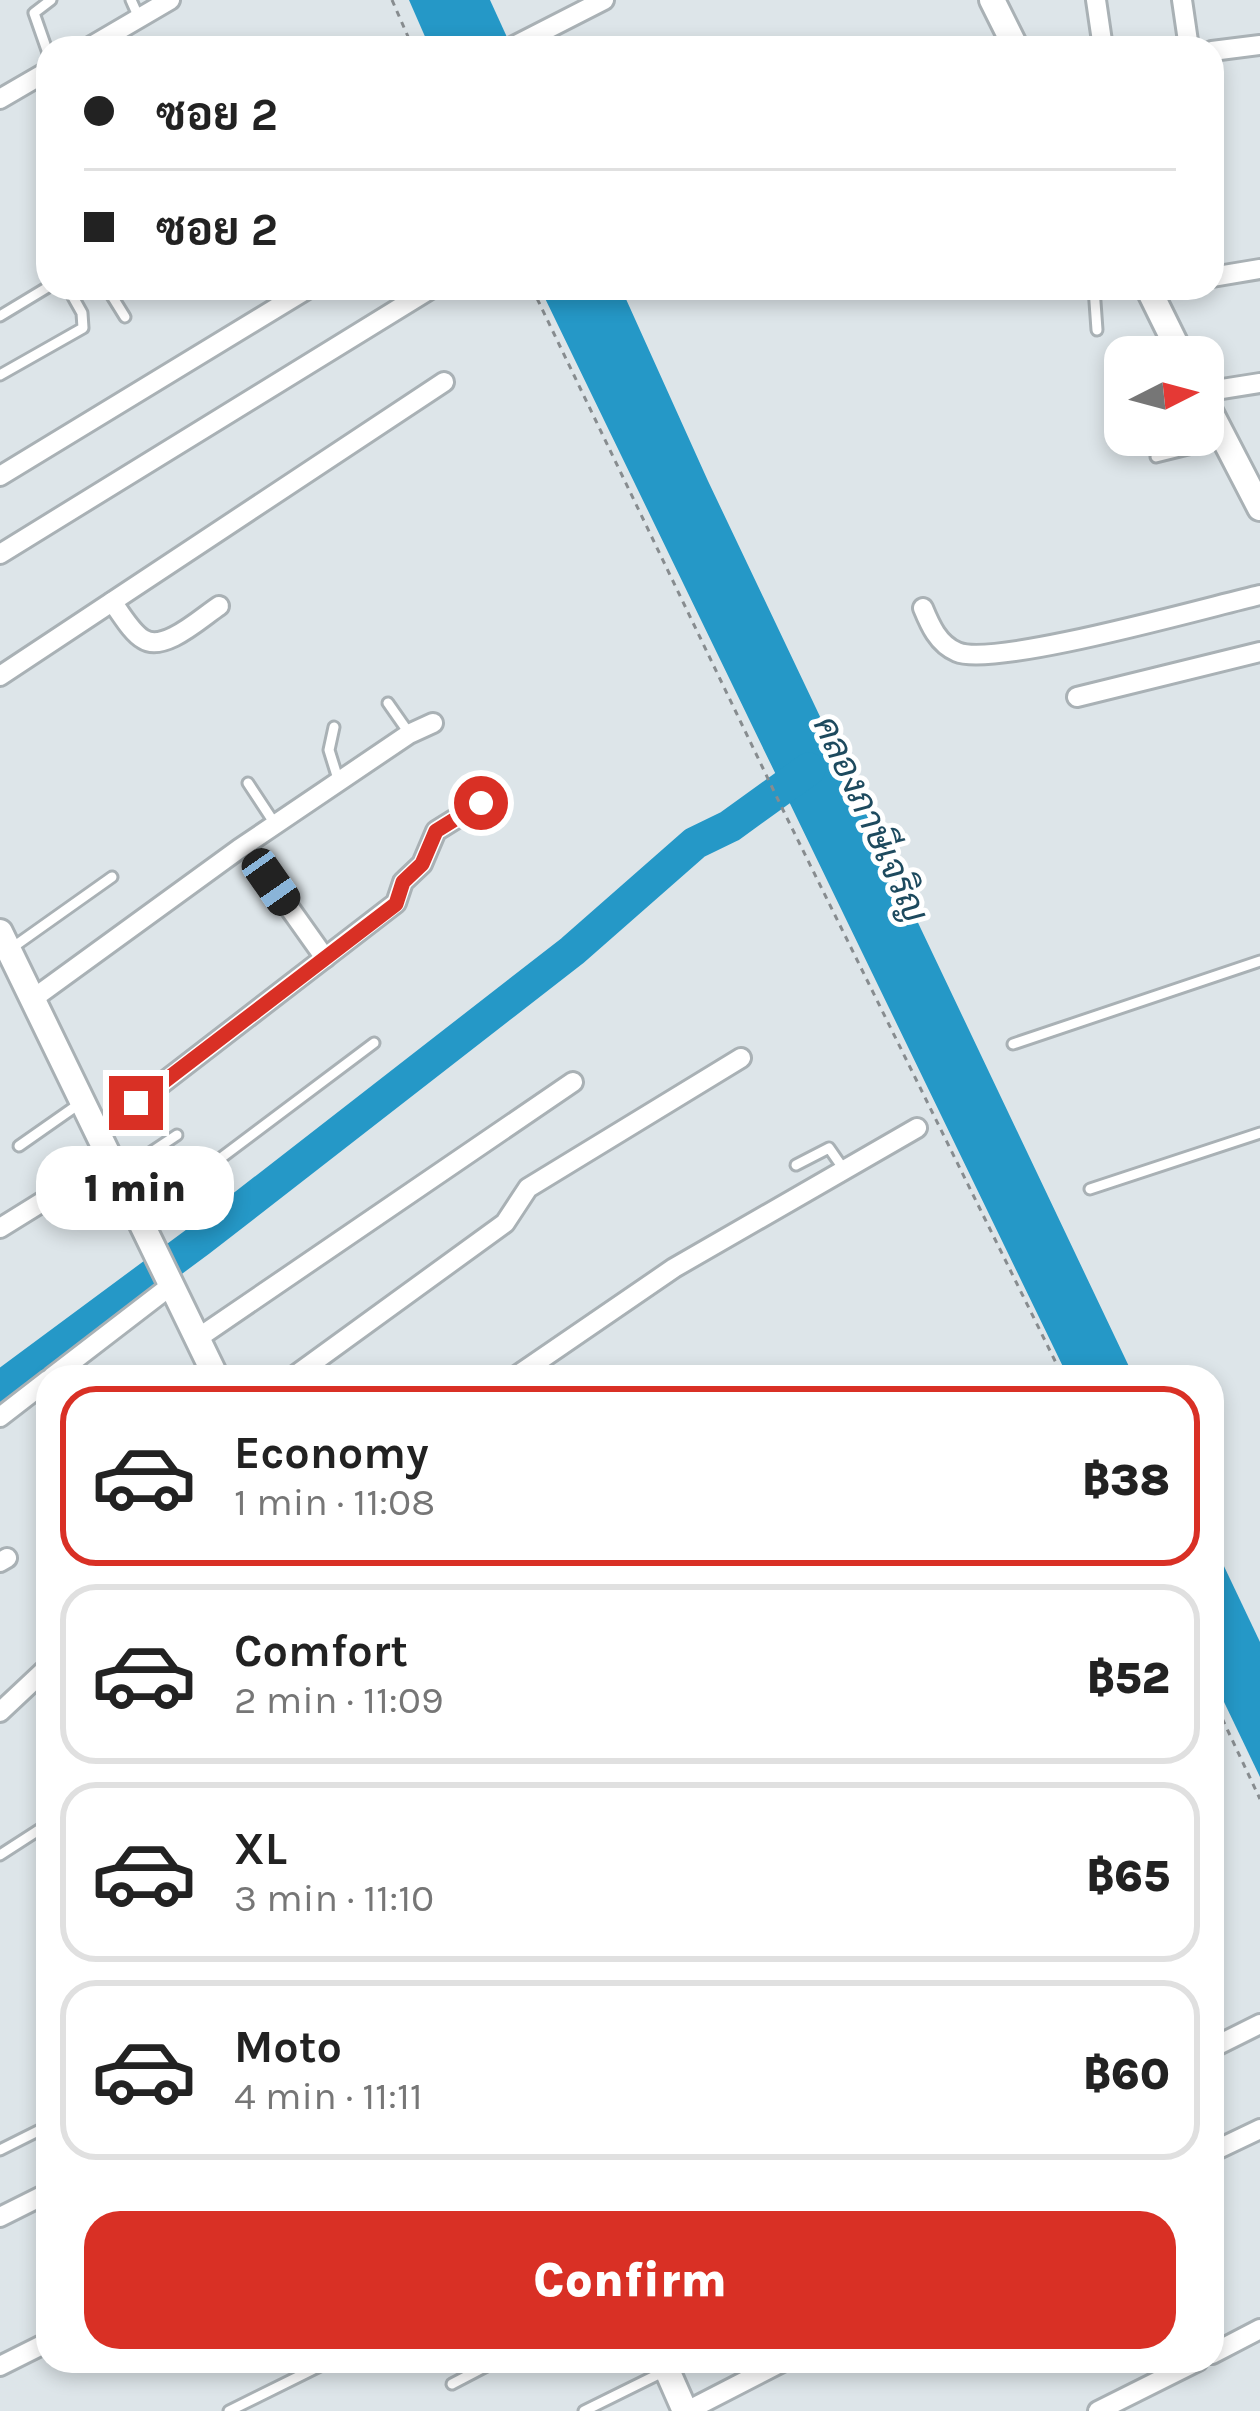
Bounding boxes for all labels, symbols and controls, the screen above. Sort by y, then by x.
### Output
text: ซอย 2 [156,89,278,141]
text: ซอย 2 [156,204,278,256]
north arrow [1104,336,1224,456]
map controls [1104,336,1224,456]
water label: คลองภาษีเจริญ [805,708,939,929]
route start [454,776,508,830]
car [236,842,306,922]
route end [109,1076,163,1130]
callout: 1 min [37,1145,235,1229]
text: 1 min [84,1165,186,1211]
icon: car [90,1422,198,1530]
text: Economy [234,1427,429,1479]
text: ฿38 [1083,1454,1170,1506]
text: 1 min · 11:08 [234,1479,435,1525]
icon: car [90,1620,198,1728]
text: Comfort [234,1625,408,1677]
text: ฿52 [1087,1652,1170,1704]
text: 2 min · 11:09 [234,1677,444,1723]
icon: car [90,1818,198,1926]
text: XL [234,1823,287,1875]
text: ฿65 [1087,1850,1170,1902]
text: 3 min · 11:10 [234,1875,434,1921]
icon: car [90,2016,198,2124]
text: Moto [234,2021,342,2073]
text: ฿60 [1083,2048,1170,2100]
text: 4 min · 11:11 [234,2073,423,2119]
button: Confirm [84,2211,1176,2349]

